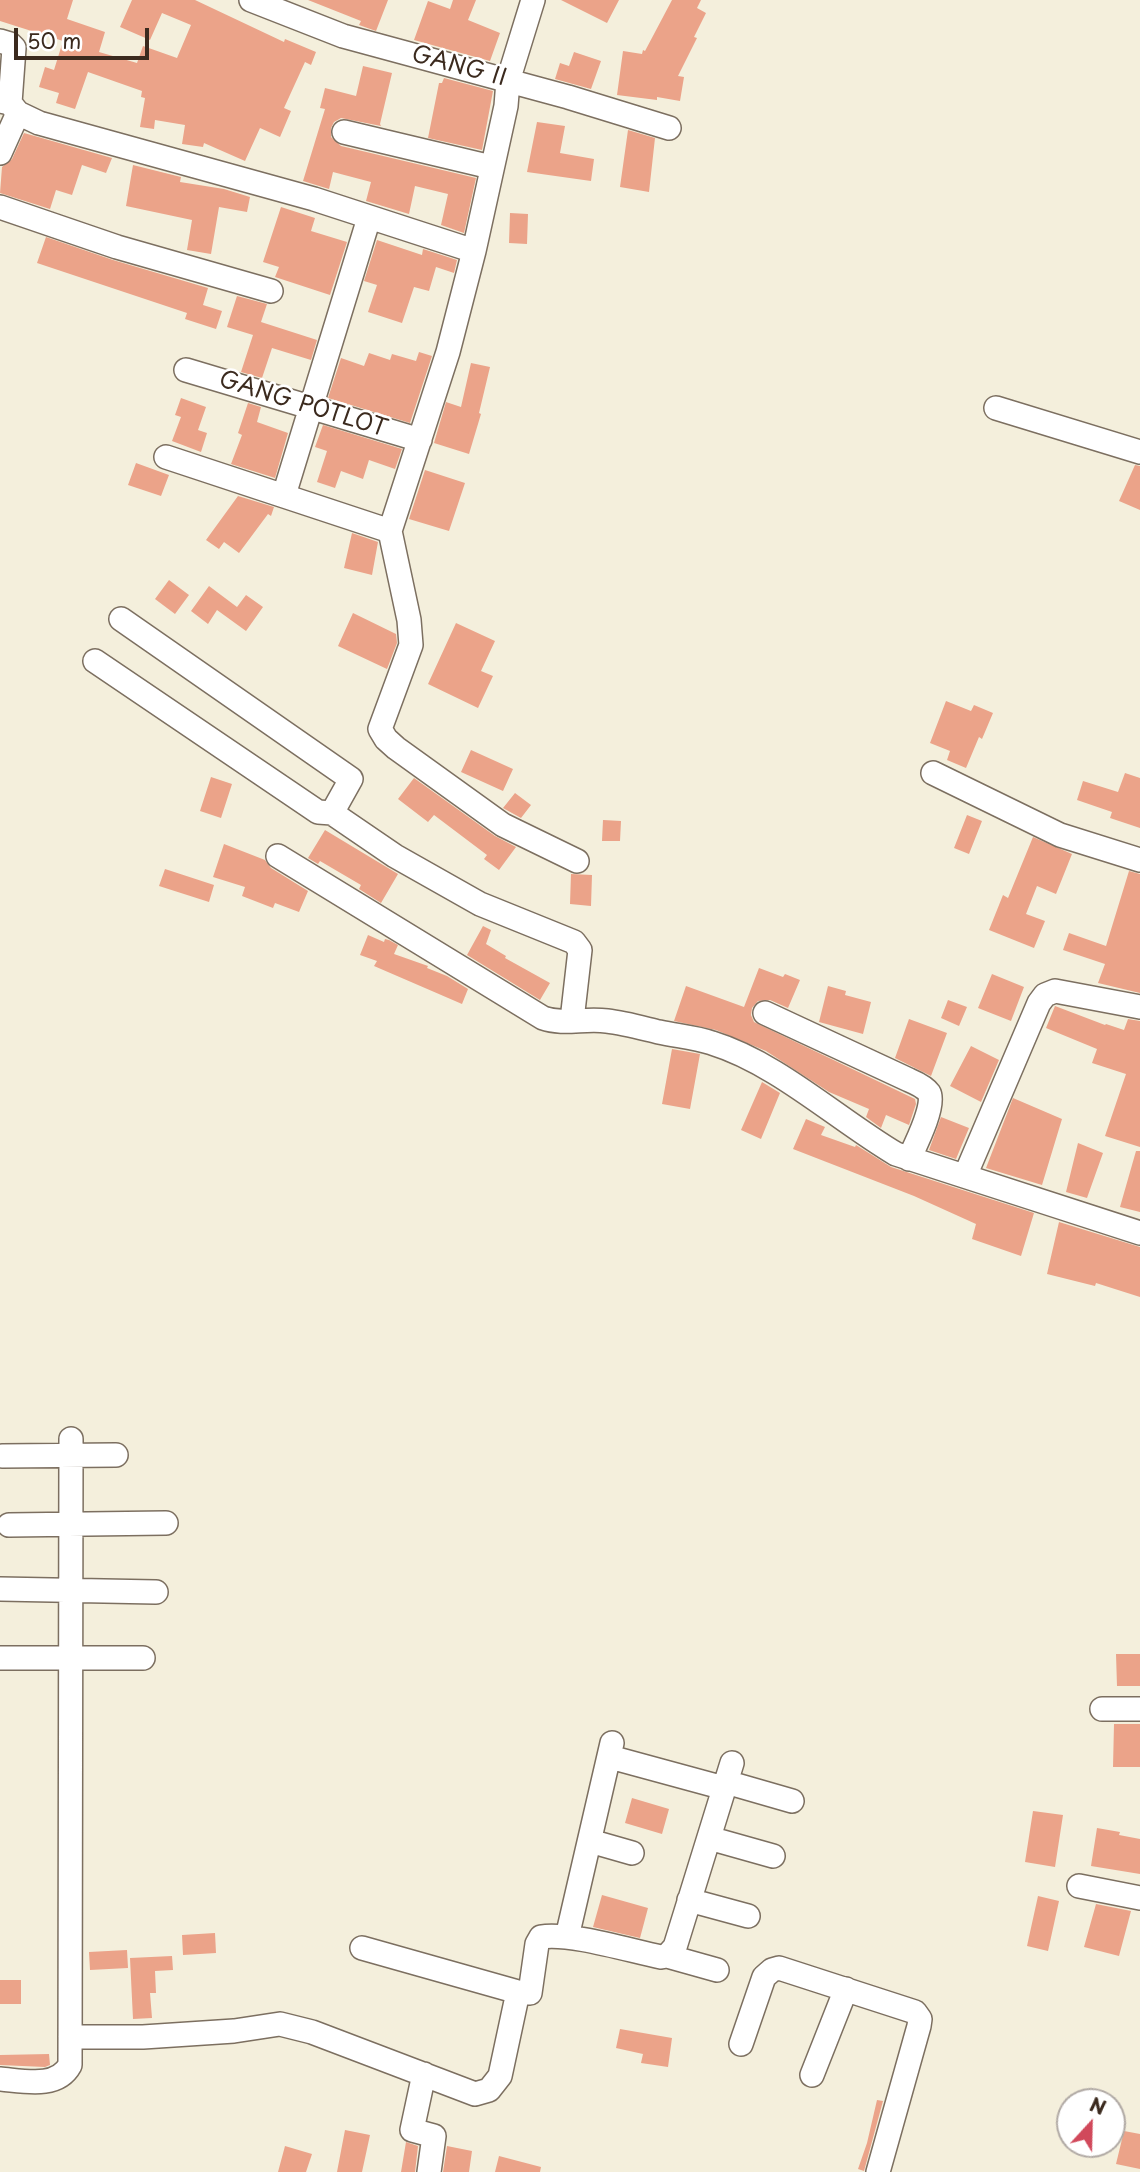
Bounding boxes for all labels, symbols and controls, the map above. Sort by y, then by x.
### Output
scale bar [18,14,152,58]
text: 50 m [27,24,81,56]
street label: GANG II [409,41,509,93]
street label: GANG POTLOT [216,366,390,444]
north arrow [1056,2088,1126,2158]
text: N [1086,2090,1110,2121]

